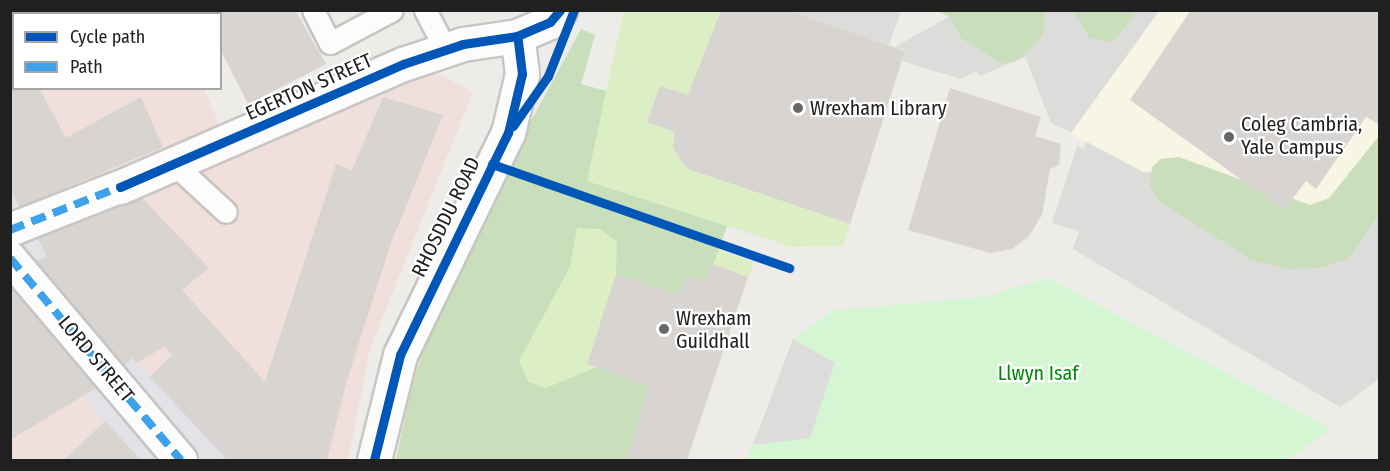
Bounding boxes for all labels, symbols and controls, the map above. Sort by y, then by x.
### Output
legend [12,12,222,90]
text: Cycle path [70,26,145,48]
street label: EGERTON STREET [242,48,376,126]
text: Path [70,56,103,78]
place label: Wrexham Library [810,96,947,120]
marker: Wrexham Library [791,101,805,115]
place label: Coleg Cambria, Yale Campus [1241,113,1362,160]
marker: Coleg Cambria, Yale Campus [1222,130,1236,144]
street label: RHOSDDU ROAD [407,153,485,281]
place label: Wrexham Guildhall [676,306,751,353]
street label: LORD STREET [53,311,139,407]
marker: Wrexham Guildhall [657,322,671,336]
park label: Llwyn Isaf [998,361,1078,385]

